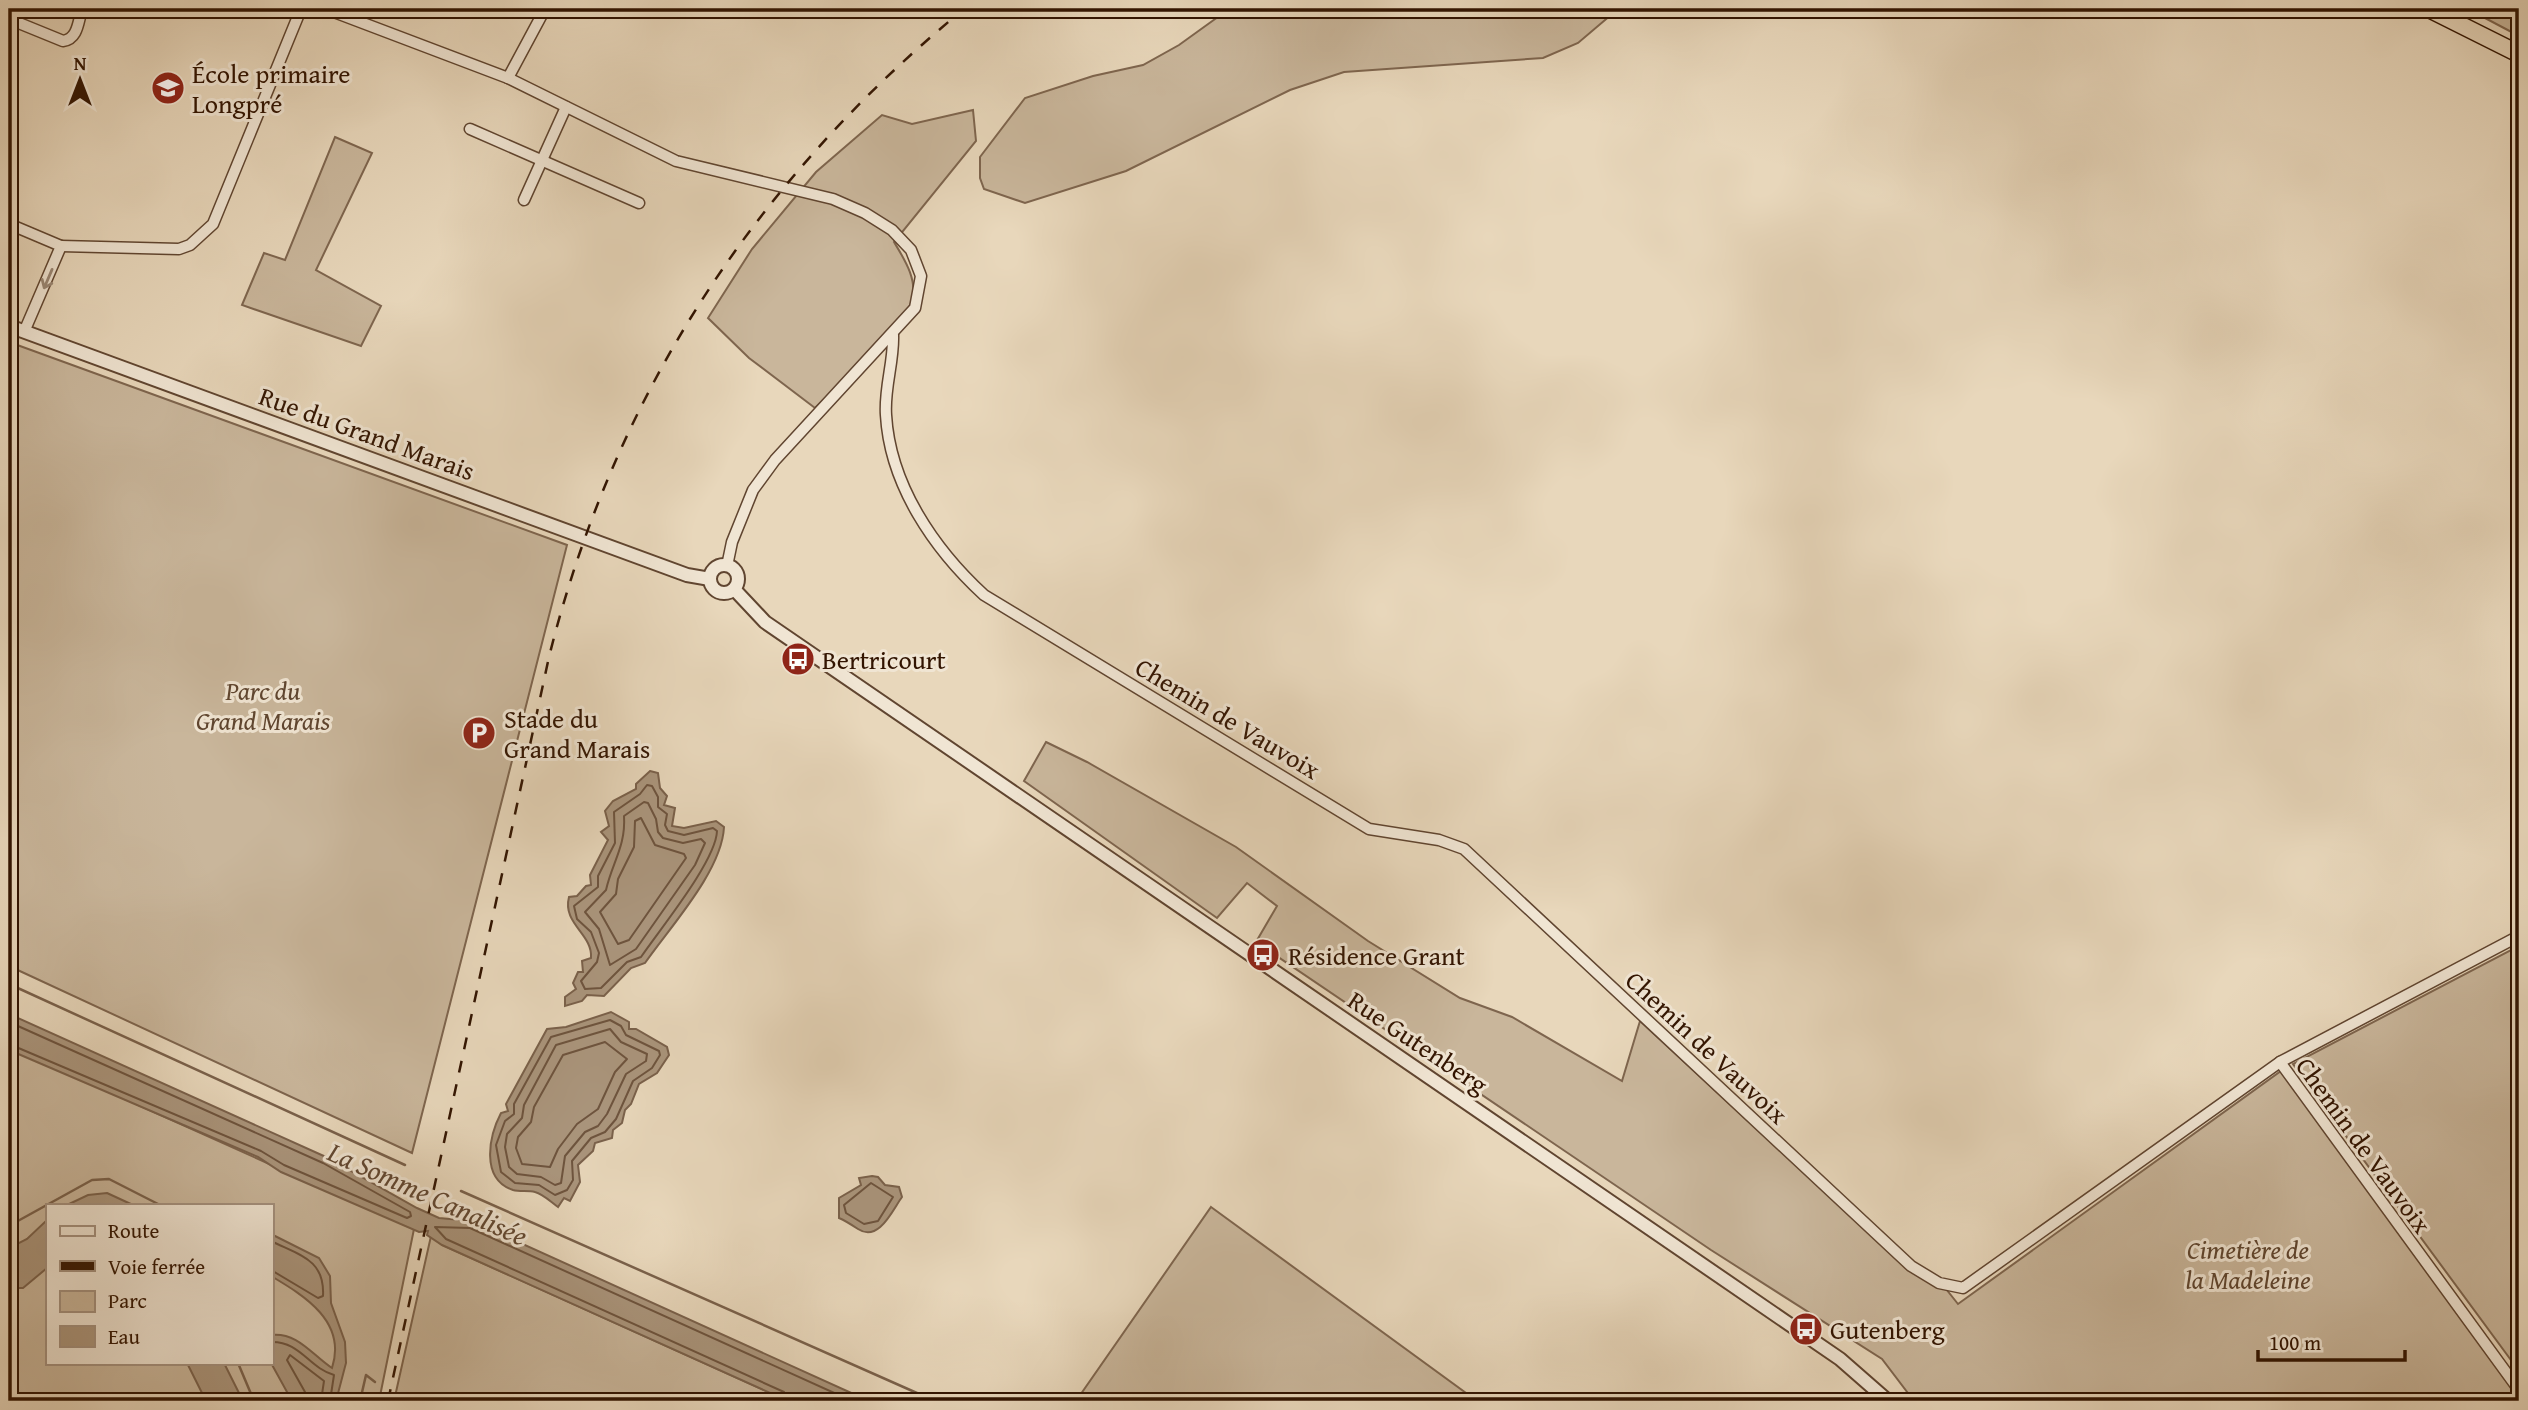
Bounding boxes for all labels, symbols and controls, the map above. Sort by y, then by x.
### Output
north arrow [46,46,116,116]
text: N [74,49,87,77]
place label: École primaire Longpré [192,54,351,123]
school or university icon: École primaire Longpré [149,69,187,107]
one-way arrow [40,268,53,289]
street label: Rue du Grand Marais [254,376,480,490]
bus stop icon: Bertricourt [779,640,817,678]
place label: Bertricourt [822,640,946,679]
street label: Chemin de Vauvoix [1128,647,1329,789]
park label: Parc du Grand Marais [196,671,331,740]
place label: Stade du Grand Marais [504,699,650,768]
parking icon: Stade du Grand Marais [460,714,498,752]
bus stop icon: Résidence Grant [1244,936,1282,974]
place label: Résidence Grant [1288,936,1465,975]
street label: Chemin de Vauvoix [1617,961,1798,1133]
street label: Rue Gutenberg [1340,981,1496,1103]
street label: Chemin de Vauvoix [2287,1049,2442,1242]
water label: La Somme Canalisée [321,1130,534,1255]
legend [46,1204,273,1364]
text: Route [108,1215,160,1246]
park label: Cimetière de la Madeleine [2185,1230,2311,1299]
text: Voie ferrée [108,1251,205,1282]
text: Parc [108,1285,147,1316]
bus stop icon: Gutenberg [1787,1310,1825,1348]
place label: Gutenberg [1830,1310,1945,1349]
scale bar [2258,1319,2406,1363]
text: Eau [108,1321,141,1352]
text: 100 m [2269,1327,2321,1358]

